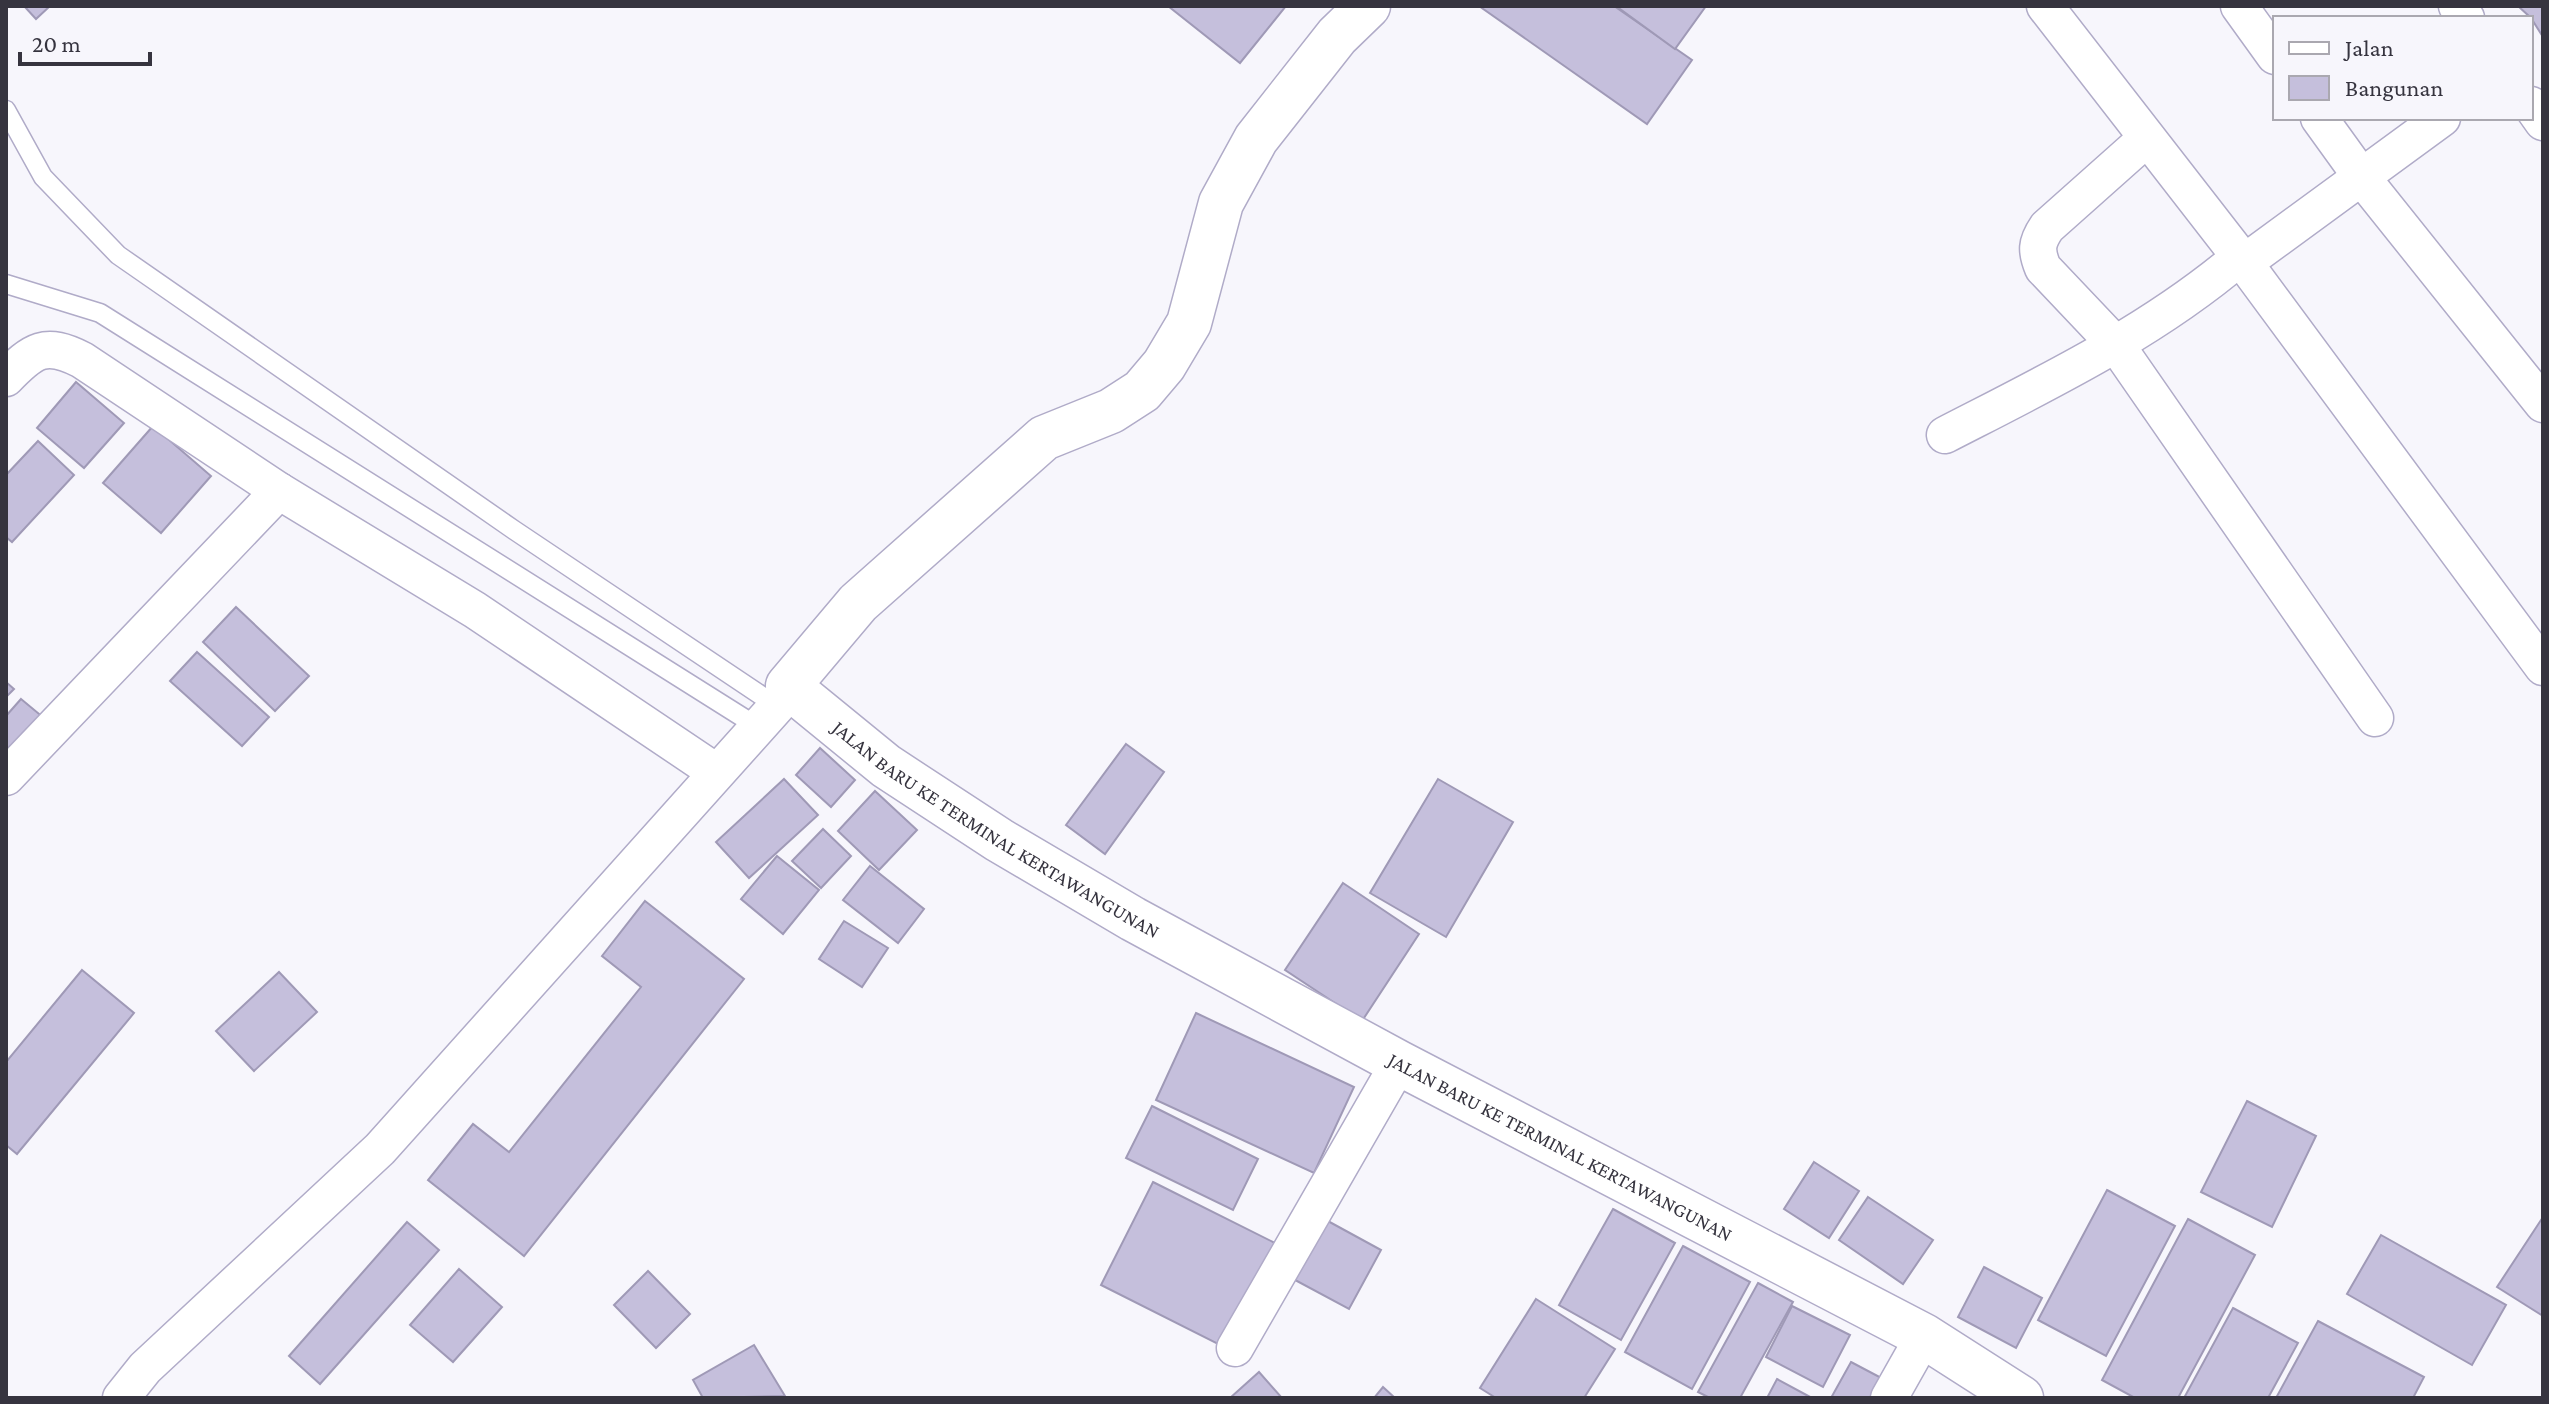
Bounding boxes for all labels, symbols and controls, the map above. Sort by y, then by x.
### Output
scale bar [20,16,150,66]
legend [2273,16,2533,120]
text: 20 m [32,30,81,57]
text: Jalan [2343,34,2394,61]
text: Bangunan [2345,74,2443,101]
street label: JALAN BARU KE TERMINAL KERTAWANGUNAN [826,715,1163,942]
street label: JALAN BARU KE TERMINAL KERTAWANGUNAN [1382,1047,1736,1245]

